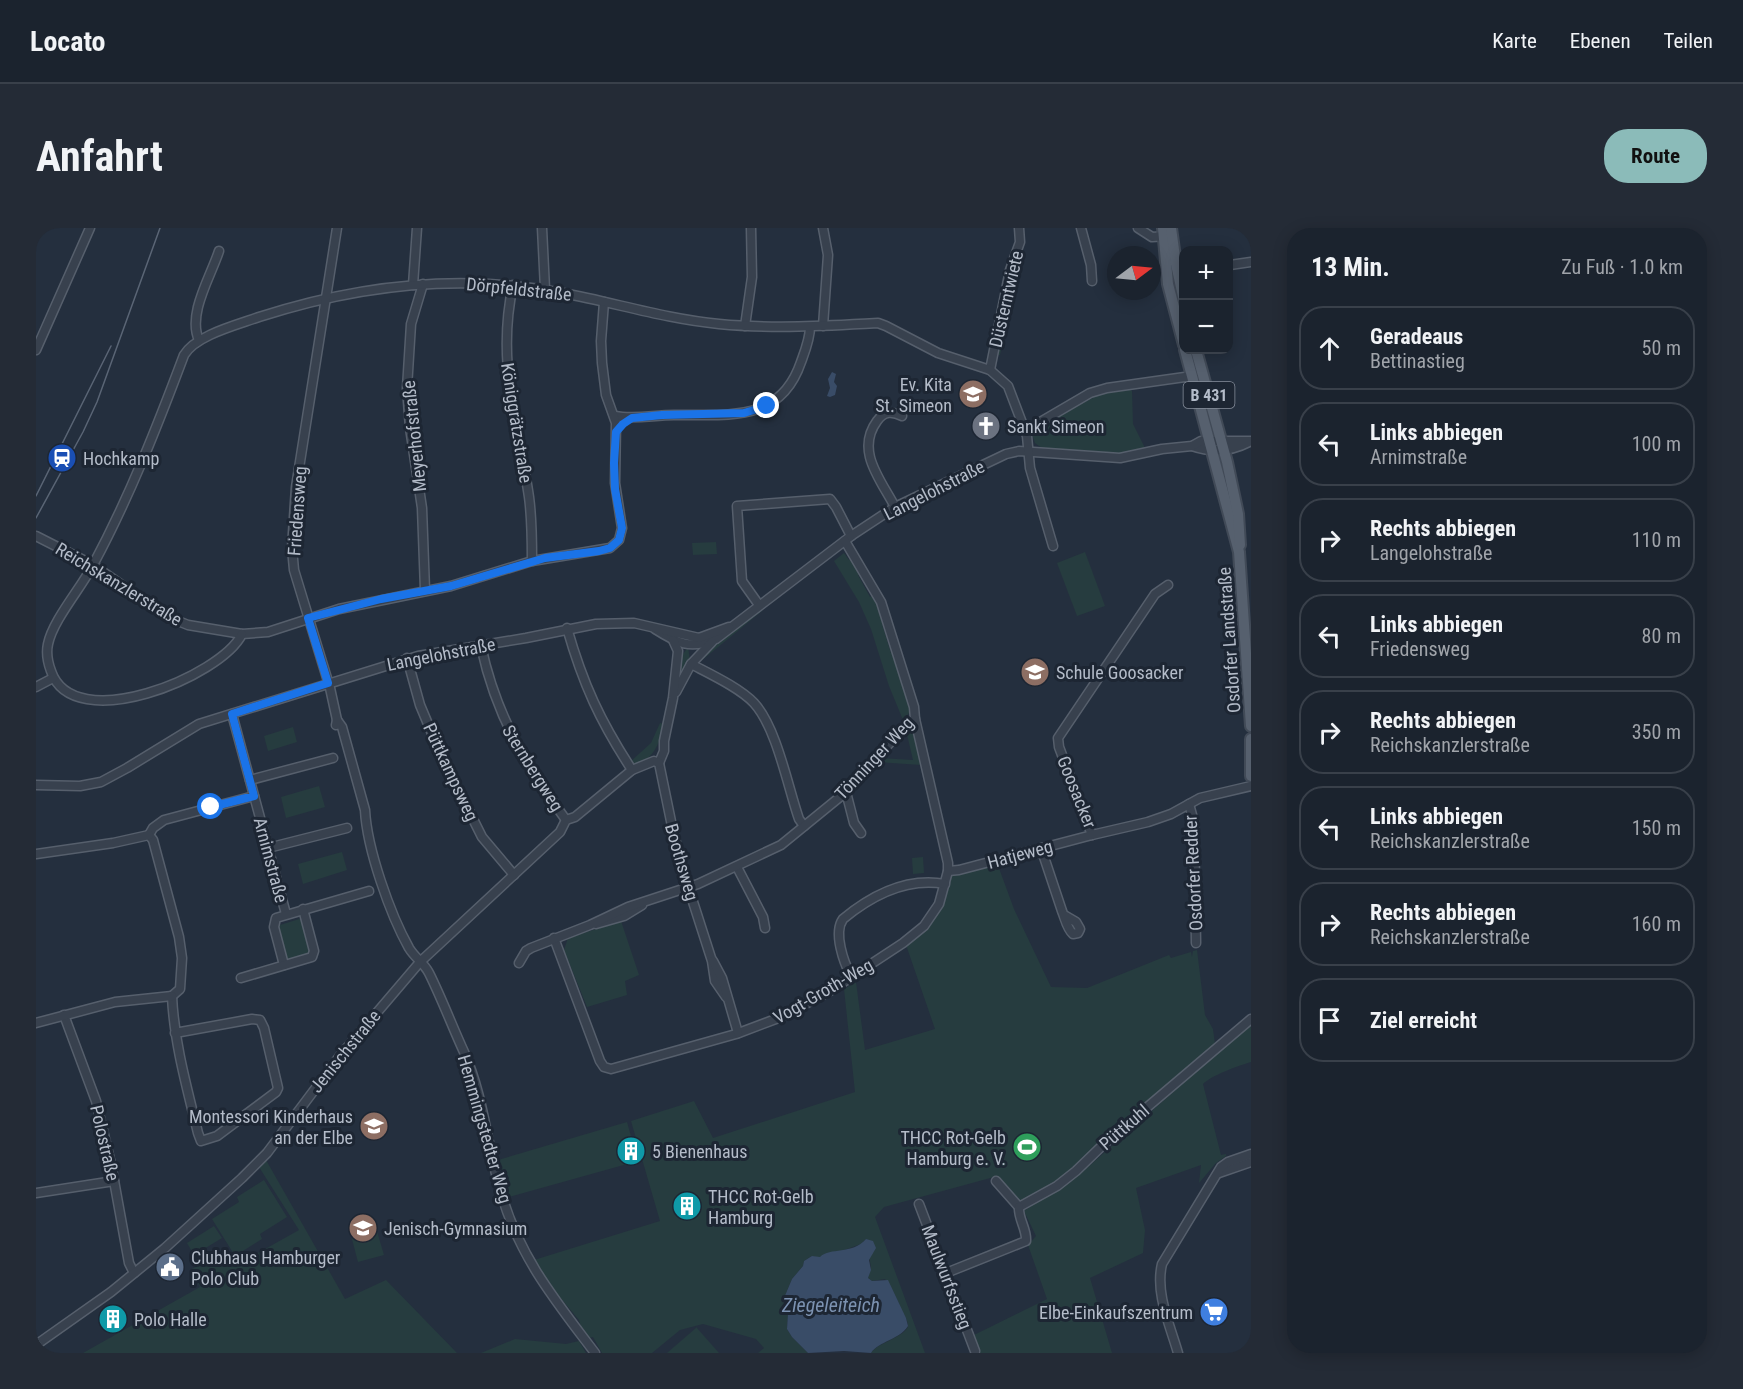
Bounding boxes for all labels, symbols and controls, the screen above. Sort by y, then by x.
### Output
text: Locato [30,25,106,58]
text: Karte [1492,29,1537,53]
text: Ebenen [1570,29,1631,53]
text: Teilen [1664,29,1713,53]
button: Route [1604,129,1707,183]
text: Anfahrt [36,132,163,181]
north arrow [1107,246,1161,300]
map controls [1179,246,1233,354]
button: + [1179,246,1233,300]
street label: Düsterntwiete [985,249,1027,349]
text: 13 Min. [1311,252,1390,282]
text: Zu Fuß · 1.0 km [1561,255,1683,279]
street label: Dörpfeldstraße [465,273,573,305]
button: − [1179,300,1233,354]
text: Geradeaus [1370,324,1463,349]
icon: ahead [1313,332,1346,365]
text: 50 m [1642,336,1681,360]
text: Bettinastieg [1370,349,1465,373]
street label: Königgrätzstraße [497,361,537,485]
place label: Ev. Kita St. Simeon [875,374,952,416]
school or university icon: Ev. Kita St. Simeon [957,378,989,410]
street label: Meyerhofstraße [398,379,430,493]
road number: B 431 [1184,382,1234,408]
route end [753,392,779,418]
church icon: Sankt Simeon [970,410,1002,442]
place label: Sankt Simeon [1007,416,1104,437]
text: Links abbiegen [1370,420,1503,445]
icon: left [1313,428,1346,461]
text: 100 m [1632,432,1681,456]
station icon: Hochkamp [46,442,78,474]
text: Arnimstraße [1370,445,1467,469]
place label: Hochkamp [83,448,159,469]
street label: Langelohstraße [880,456,988,524]
street label: Friedensweg [283,465,311,557]
text: Rechts abbiegen [1370,516,1516,541]
icon: right [1313,524,1346,557]
text: 110 m [1632,528,1681,552]
street label: Reichskanzlerstraße [52,538,186,630]
text: Langelohstraße [1370,541,1492,565]
street label: Osdorfer Landstraße [1213,566,1245,714]
text: Links abbiegen [1370,612,1503,637]
icon: left [1313,620,1346,653]
text: 80 m [1642,624,1681,648]
street label: Langelohstraße [385,633,497,675]
text: Friedensweg [1370,637,1470,661]
school or university icon: Schule Goosacker [1019,656,1051,688]
place label: Schule Goosacker [1056,662,1184,683]
text: Rechts abbiegen [1370,708,1516,733]
street label: Tönninger Weg [830,712,918,804]
icon: right [1313,716,1346,749]
street label: Püttkampsweg [419,720,483,824]
text: 350 m [1632,720,1681,744]
street label: Sternbergweg [498,721,568,815]
text: Reichskanzlerstraße [1370,733,1530,757]
street label: Goosacker [1053,753,1101,832]
route start [197,793,223,819]
text: Links abbiegen [1370,804,1503,829]
icon: left [1313,812,1346,845]
street label: Osdorfer Redder [1179,814,1207,931]
street label: Arnimstraße [250,815,292,905]
text: 150 m [1632,816,1681,840]
street label: Boothsweg [661,821,703,903]
text: Reichskanzlerstraße [1370,829,1530,853]
street label: Hatjeweg [985,835,1055,873]
text: Rechts abbiegen [1370,900,1516,925]
icon: right [1313,908,1346,941]
text: 160 m [1632,912,1681,936]
text: Reichskanzlerstraße [1370,925,1530,949]
street label: Vogt-Groth-Weg [769,954,877,1028]
icon: arrive [1313,1004,1346,1037]
street label: Jenischstraße [305,1005,385,1097]
text: Ziel erreicht [1370,1008,1477,1033]
street label: Hemmingstedter Weg [454,1052,516,1206]
street label: Püttkuhl [1095,1100,1153,1154]
street label: Polostraße [86,1103,124,1183]
place label: Montessori Kinderhaus an der Elbe [189,1106,353,1148]
school or university icon: Montessori Kinderhaus an der Elbe [358,1110,390,1142]
place label: THCC Rot-Gelb Hamburg e. V. [900,1127,1006,1169]
sports icon: THCC Rot-Gelb Hamburg e. V. [1011,1131,1043,1163]
building icon: 5 Bienenhaus [615,1135,647,1167]
place label: 5 Bienenhaus [652,1141,748,1162]
place label: THCC Rot-Gelb Hamburg [708,1186,814,1228]
building icon: THCC Rot-Gelb Hamburg [671,1190,703,1222]
school or university icon: Jenisch-Gymnasium [347,1212,379,1244]
place label: Jenisch-Gymnasium [384,1218,527,1239]
street label: Maulwurfsstieg [917,1222,977,1332]
place label: Clubhaus Hamburger Polo Club [191,1247,341,1289]
public building icon: Clubhaus Hamburger Polo Club [154,1251,186,1283]
water label: Ziegeleiteich [781,1293,880,1317]
supermarket icon: Elbe-Einkaufszentrum [1198,1296,1230,1328]
place label: Elbe-Einkaufszentrum [1039,1302,1193,1323]
building icon: Polo Halle [97,1303,129,1335]
place label: Polo Halle [134,1309,207,1330]

